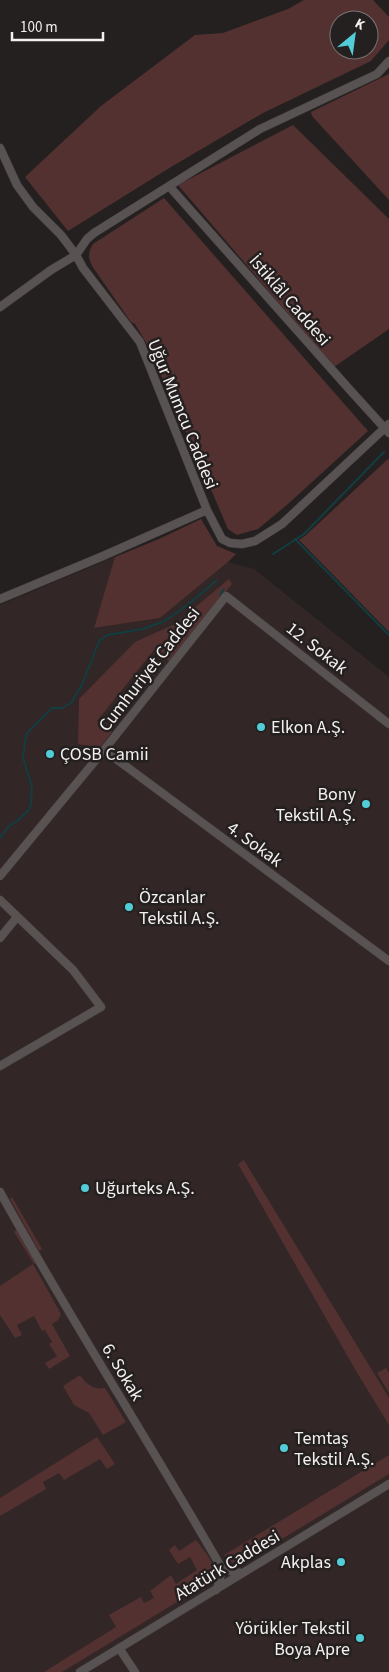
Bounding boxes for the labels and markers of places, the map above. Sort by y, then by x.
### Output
place label: Elkon A.Ş. [271,715,345,740]
marker: Elkon A.Ş. [255,721,267,733]
place label: ÇOSB Camii [60,742,149,767]
marker: ÇOSB Camii [44,748,56,760]
place label: Bony Tekstil A.Ş. [275,782,357,828]
marker: Bony Tekstil A.Ş. [360,798,372,810]
place label: Özcanlar Tekstil A.Ş. [139,885,220,931]
marker: Özcanlar Tekstil A.Ş. [123,901,135,913]
place label: Uğurteks A.Ş. [95,1176,195,1201]
marker: Uğurteks A.Ş. [79,1182,91,1194]
place label: Temtaş Tekstil A.Ş. [294,1426,375,1472]
marker: Temtaş Tekstil A.Ş. [278,1442,290,1454]
place label: Akplas [281,1550,331,1575]
marker: Akplas [335,1556,347,1568]
place label: Yörükler Tekstil Boya Apre [235,1616,350,1662]
marker: Yörükler Tekstil Boya Apre [354,1632,366,1644]

